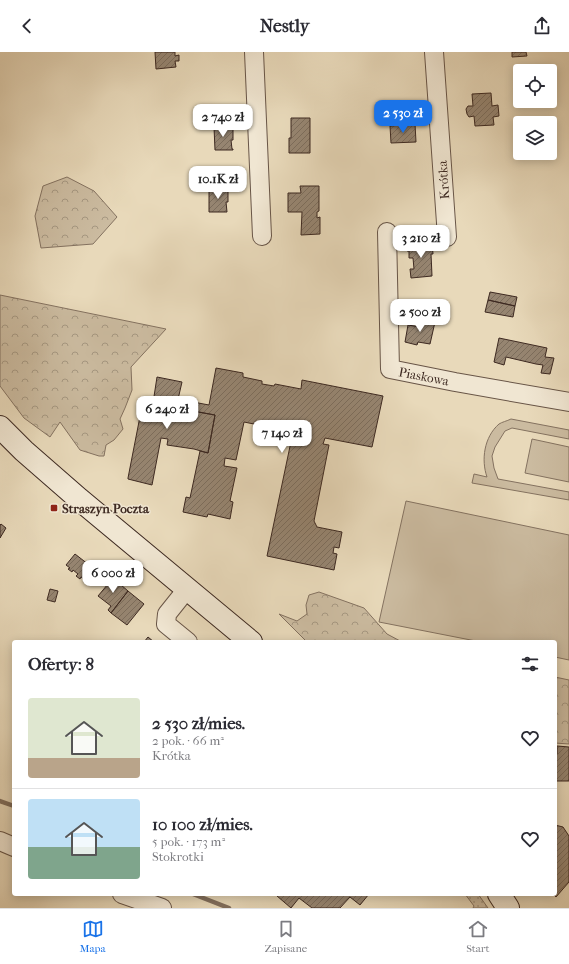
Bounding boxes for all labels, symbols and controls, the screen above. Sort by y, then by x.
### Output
icon: back [16,15,38,37]
icon: share [531,15,553,37]
text: Nestly [260,16,309,37]
map controls [513,64,557,160]
button: locate [513,64,557,108]
pin: 2 530 zł [362,100,444,134]
pin: 2 740 zł [182,104,264,138]
text: 2 530 zł [383,105,423,120]
text: 2 740 zł [202,109,244,124]
button: layers [513,116,557,160]
street label: Krótka [435,159,452,200]
pin: 10.1K zł [177,166,259,200]
text: 10.1K zł [198,171,238,186]
pin: 3 210 zł [380,225,462,259]
text: 3 210 zł [402,230,440,245]
pin: 2 500 zł [379,299,461,333]
text: 2 500 zł [399,304,441,319]
street label: Piaskowa [398,364,451,389]
pin: 6 240 zł [126,396,208,430]
text: 6 240 zł [145,401,189,416]
pin: 7 140 zł [241,420,323,454]
text: 7 140 zł [262,425,302,440]
place label: Straszyn Poczta [62,501,150,517]
marker: Straszyn Poczta [49,503,59,513]
pin: 6 000 zł [72,560,154,594]
text: 6 000 zł [91,565,135,580]
icon: filters [519,653,541,675]
text: Oferty: 8 [28,654,94,674]
text: 2 530 zł/mies. [152,713,245,733]
icon: home [60,714,108,762]
icon: heart [519,727,541,749]
text: 2 pok. · 66 m² [152,733,224,748]
text: Krótka [152,748,191,763]
text: 10 100 zł/mies. [152,814,253,834]
icon: home [60,815,108,863]
icon: heart [519,828,541,850]
text: 5 pok. · 173 m² [152,834,225,849]
text: Stokrotki [152,849,204,864]
tab: Mapa [79,918,106,955]
tab: Zapisane [265,918,307,955]
tab: Start [466,918,490,955]

